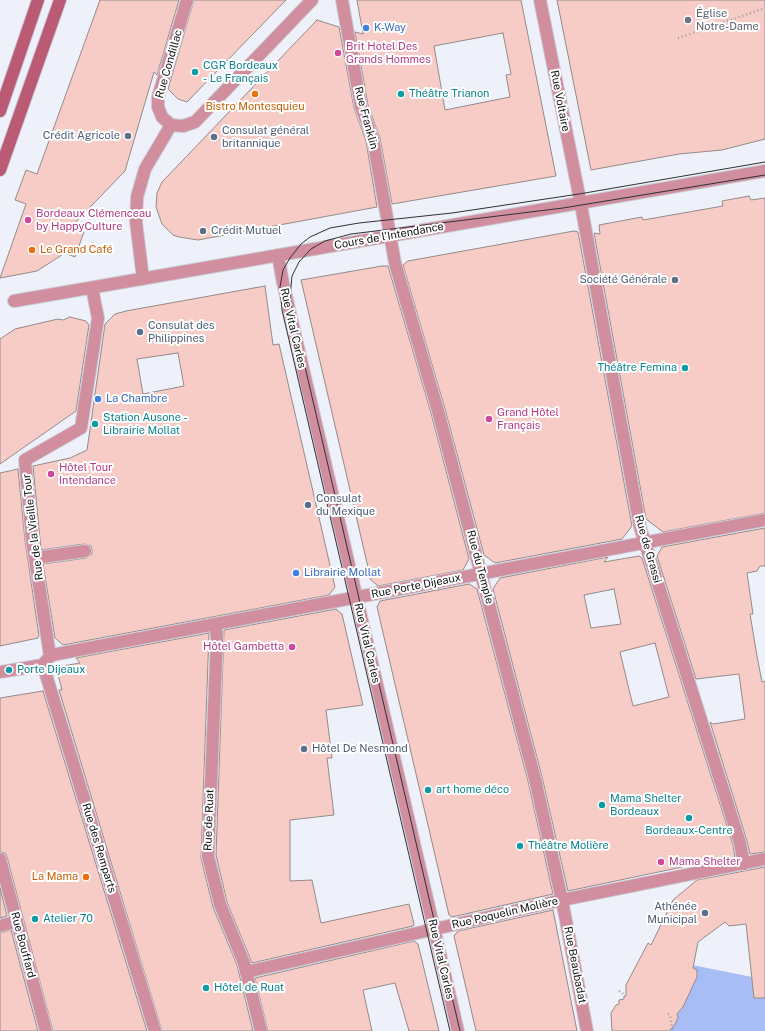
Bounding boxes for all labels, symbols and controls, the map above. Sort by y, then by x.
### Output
place label: Église Notre-Dame [696,7,759,33]
marker: Église Notre-Dame [683,15,693,25]
place label: K-Way [374,21,406,35]
marker: K-Way [361,23,371,33]
street label: Rue Condillac [153,28,185,100]
place label: Brit Hotel Des Grands Hommes [346,40,431,66]
marker: Brit Hotel Des Grands Hommes [333,48,343,58]
place label: CGR Bordeaux - Le Français [203,59,278,85]
marker: CGR Bordeaux - Le Français [190,67,200,77]
street label: Rue Voltaire [548,69,572,133]
street label: Rue Franklin [351,85,381,151]
place label: Théâtre Trianon [409,87,489,101]
marker: Bistro Montesquieu [250,89,260,99]
marker: Théâtre Trianon [396,89,406,99]
place label: Bistro Montesquieu [205,100,305,114]
place label: Consulat général britannique [222,124,309,150]
place label: Crédit Agricole [43,129,120,143]
marker: Crédit Agricole [123,131,133,141]
marker: Consulat général britannique [209,132,219,142]
place label: Bordeaux Clémenceau by HappyCulture [36,207,151,233]
marker: Bordeaux Clémenceau by HappyCulture [23,215,33,225]
street label: Cours de l'Intendance [333,220,445,252]
place label: Crédit Mutuel [211,224,282,238]
marker: Crédit Mutuel [198,226,208,236]
place label: Le Grand Café [40,243,113,257]
marker: Le Grand Café [27,245,37,255]
place label: Société Générale [579,273,667,287]
marker: Société Générale [670,275,680,285]
street label: Rue Vital Carles [277,287,309,369]
place label: Consulat des Philippines [148,319,214,345]
marker: Consulat des Philippines [135,327,145,337]
place label: Théâtre Femina [597,361,677,375]
marker: Théâtre Femina [680,363,690,373]
place label: La Chambre [106,392,167,406]
marker: La Chambre [93,394,103,404]
place label: Grand Hôtel Français [497,406,559,432]
place label: Station Ausone - Librairie Mollat [103,411,188,437]
marker: Grand Hôtel Français [484,414,494,424]
marker: Station Ausone - Librairie Mollat [90,419,100,429]
place label: Hôtel Tour Intendance [59,461,116,487]
marker: Hôtel Tour Intendance [46,469,56,479]
street label: Rue de la Vieille Tour [20,473,46,581]
place label: Consulat du Mexique [316,492,375,518]
marker: Consulat du Mexique [303,500,313,510]
street label: Rue de Grassi [632,513,664,585]
street label: Rue du Temple [464,529,496,605]
place label: Librairie Mollat [304,566,381,580]
marker: Librairie Mollat [291,568,301,578]
street label: Rue Porte Dijeaux [370,571,462,601]
street label: Rue Vital Carles [351,602,383,684]
place label: Hôtel Gambetta [203,640,284,654]
marker: Hôtel Gambetta [287,642,297,652]
place label: Porte Dijeaux [17,663,85,677]
marker: Porte Dijeaux [4,665,14,675]
place label: Hôtel De Nesmond [312,742,408,756]
marker: Hôtel De Nesmond [299,744,309,754]
place label: art home déco [436,783,509,797]
marker: art home déco [423,785,433,795]
street label: Rue de Ruat [201,789,217,851]
place label: Mama Shelter Bordeaux [610,792,682,818]
marker: Mama Shelter Bordeaux [597,800,607,810]
street label: Rue des Remparts [79,802,119,894]
marker: Bordeaux-Centre [684,813,694,823]
place label: Bordeaux-Centre [645,824,733,838]
place label: Théâtre Molière [528,839,609,853]
marker: Théâtre Molière [515,841,525,851]
place label: Mama Shelter [669,855,741,869]
marker: Mama Shelter [656,857,666,867]
place label: La Mama [32,870,78,884]
marker: La Mama [81,872,91,882]
street label: Rue Poquelin Molière [451,894,559,932]
place label: Athénée Municipal [647,900,697,926]
marker: Athénée Municipal [700,908,710,918]
street label: Rue Bouffard [8,910,38,980]
place label: Atelier 70 [43,912,93,926]
marker: Atelier 70 [30,914,40,924]
street label: Rue Vital Carles [425,918,457,1000]
street label: Rue Beaubadat [561,925,589,1005]
place label: Hôtel de Ruat [214,981,284,995]
marker: Hôtel de Ruat [201,983,211,993]

